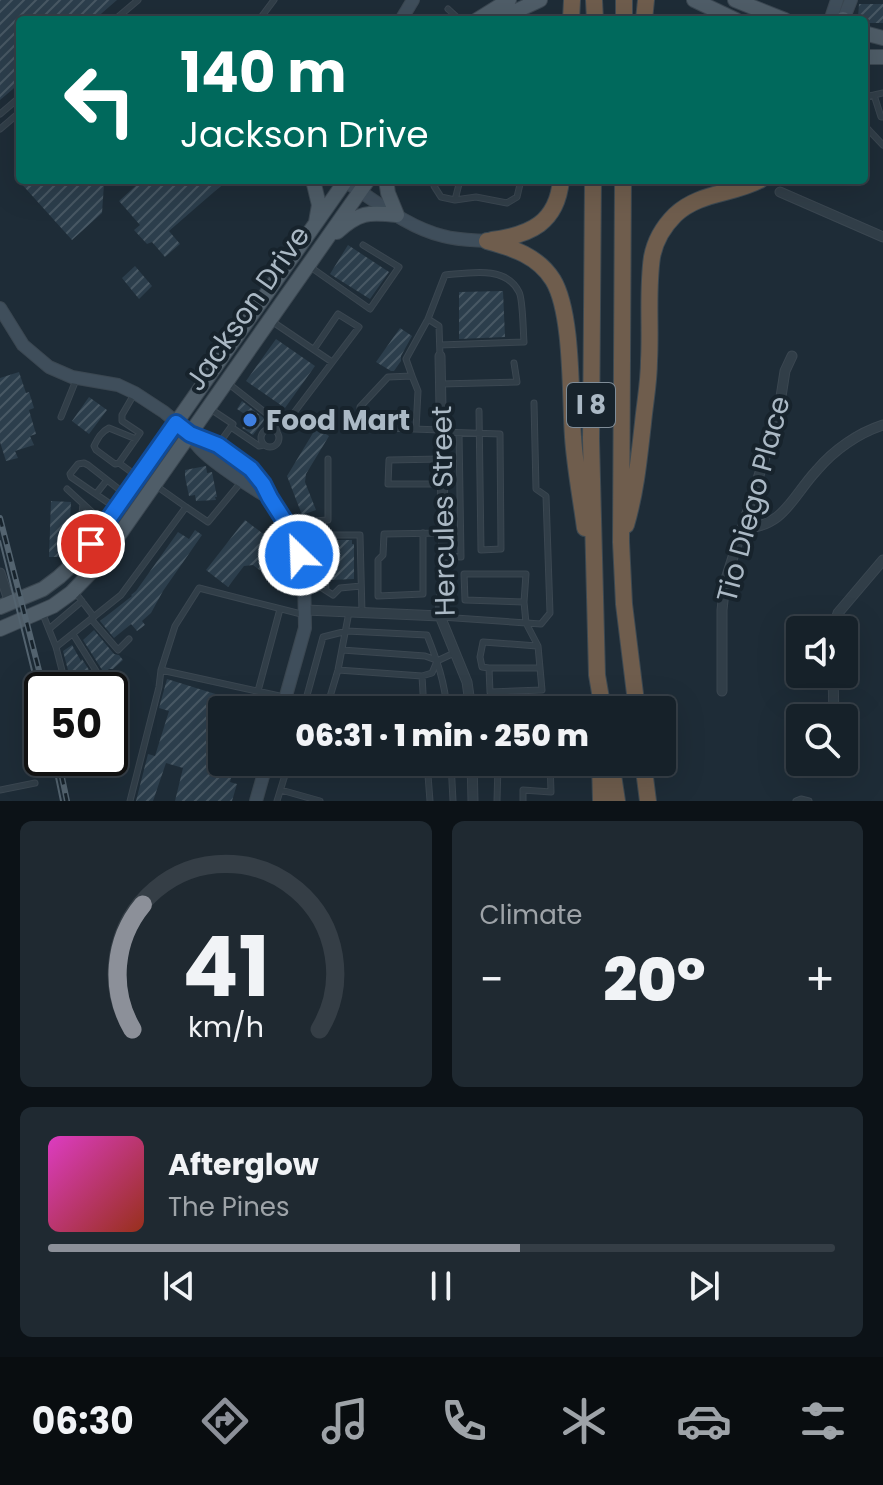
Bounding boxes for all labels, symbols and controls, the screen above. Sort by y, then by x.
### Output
text: 140 m [180,33,347,112]
icon: left [48,48,152,152]
text: Jackson Drive [180,109,429,160]
street label: Jackson Drive [176,218,319,399]
road number: I 8 [567,383,615,427]
street label: Tio Diego Place [707,392,800,607]
place label: Food Mart [266,401,410,440]
street label: Hercules Street [422,405,465,617]
marker: Food Mart [241,411,259,429]
pin [57,510,125,578]
position arrow [257,513,341,597]
icon: arrive [69,522,113,566]
map controls [786,616,858,776]
button: sound [786,616,858,688]
speed limit sign: 50 [24,672,128,776]
button: search [786,704,858,776]
text: 06:31 · 1 min · 250 m [295,714,589,757]
text: Climate [480,897,582,933]
text: 41 [182,909,270,1025]
text: 20° [603,938,706,1022]
text: − [480,949,504,1010]
text: + [805,949,835,1010]
text: km/h [188,1007,264,1047]
text: Afterglow [168,1143,319,1186]
text: The Pines [168,1189,290,1225]
icon: previous [157,1264,201,1308]
icon: pause [419,1264,463,1308]
icon: next [682,1264,726,1308]
icon: directions [197,1393,253,1449]
icon: music [317,1393,373,1449]
icon: phone [436,1393,492,1449]
icon: climate [556,1393,612,1449]
icon: car [676,1393,732,1449]
icon: filters [795,1393,851,1449]
text: 06:30 [32,1396,134,1447]

